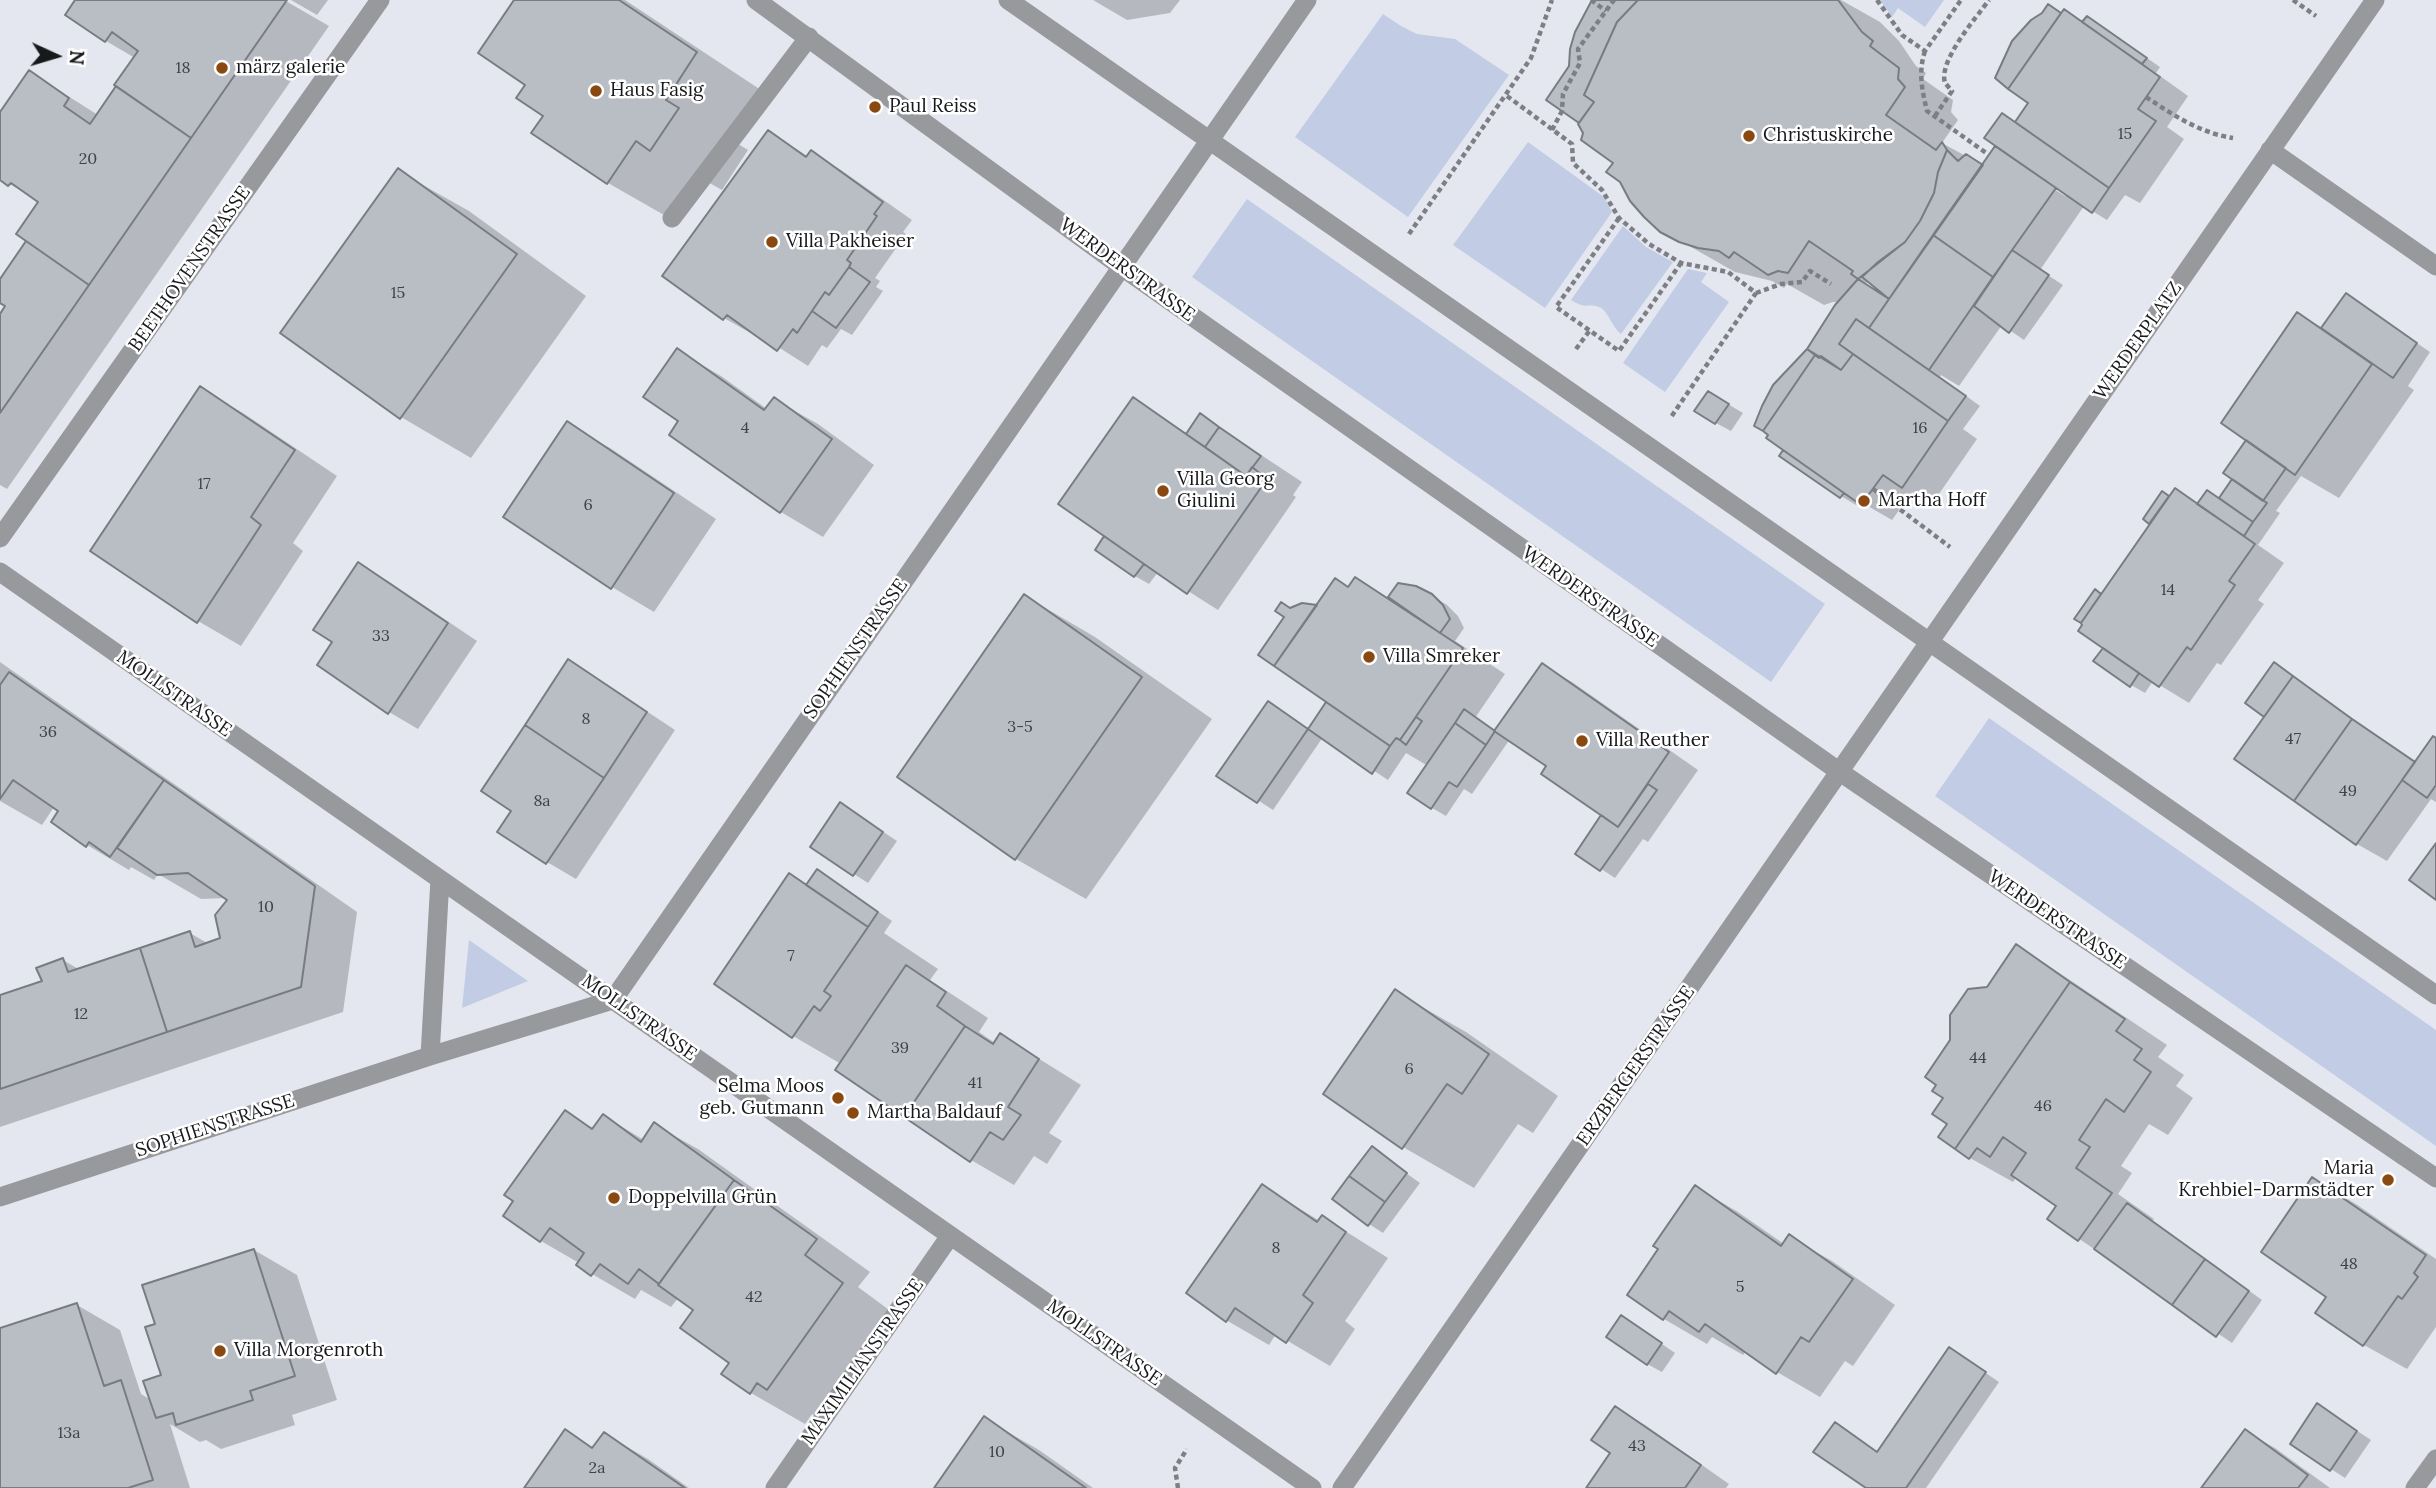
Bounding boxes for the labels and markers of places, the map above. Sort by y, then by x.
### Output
place label: märz galerie [236,57,345,79]
marker: märz galerie [214,60,230,76]
place label: Haus Fasig [610,80,704,102]
marker: Haus Fasig [588,83,604,99]
place label: Paul Reiss [889,96,977,118]
marker: Paul Reiss [867,99,883,115]
place label: Christuskirche [1763,125,1893,147]
marker: Christuskirche [1741,128,1757,144]
place label: Villa Pakheiser [786,231,914,253]
marker: Villa Pakheiser [764,234,780,250]
place label: Villa Georg Giulini [1177,469,1274,513]
marker: Villa Georg Giulini [1155,483,1171,499]
place label: Martha Hoff [1878,490,1986,512]
marker: Martha Hoff [1856,493,1872,509]
place label: Villa Smreker [1383,646,1500,668]
marker: Villa Smreker [1361,649,1377,665]
place label: Villa Reuther [1596,730,1709,752]
marker: Villa Reuther [1574,733,1590,749]
place label: Selma Moos geb. Gutmann [700,1076,824,1120]
marker: Selma Moos geb. Gutmann [830,1090,846,1106]
place label: Martha Baldauf [867,1102,1002,1124]
marker: Martha Baldauf [845,1105,861,1121]
place label: Maria Krehbiel-Darmstädter [2178,1158,2374,1202]
marker: Maria Krehbiel-Darmstädter [2380,1172,2396,1188]
place label: Doppelvilla Grün [628,1187,777,1209]
marker: Doppelvilla Grün [606,1190,622,1206]
place label: Villa Morgenroth [234,1340,383,1362]
marker: Villa Morgenroth [212,1343,228,1359]

